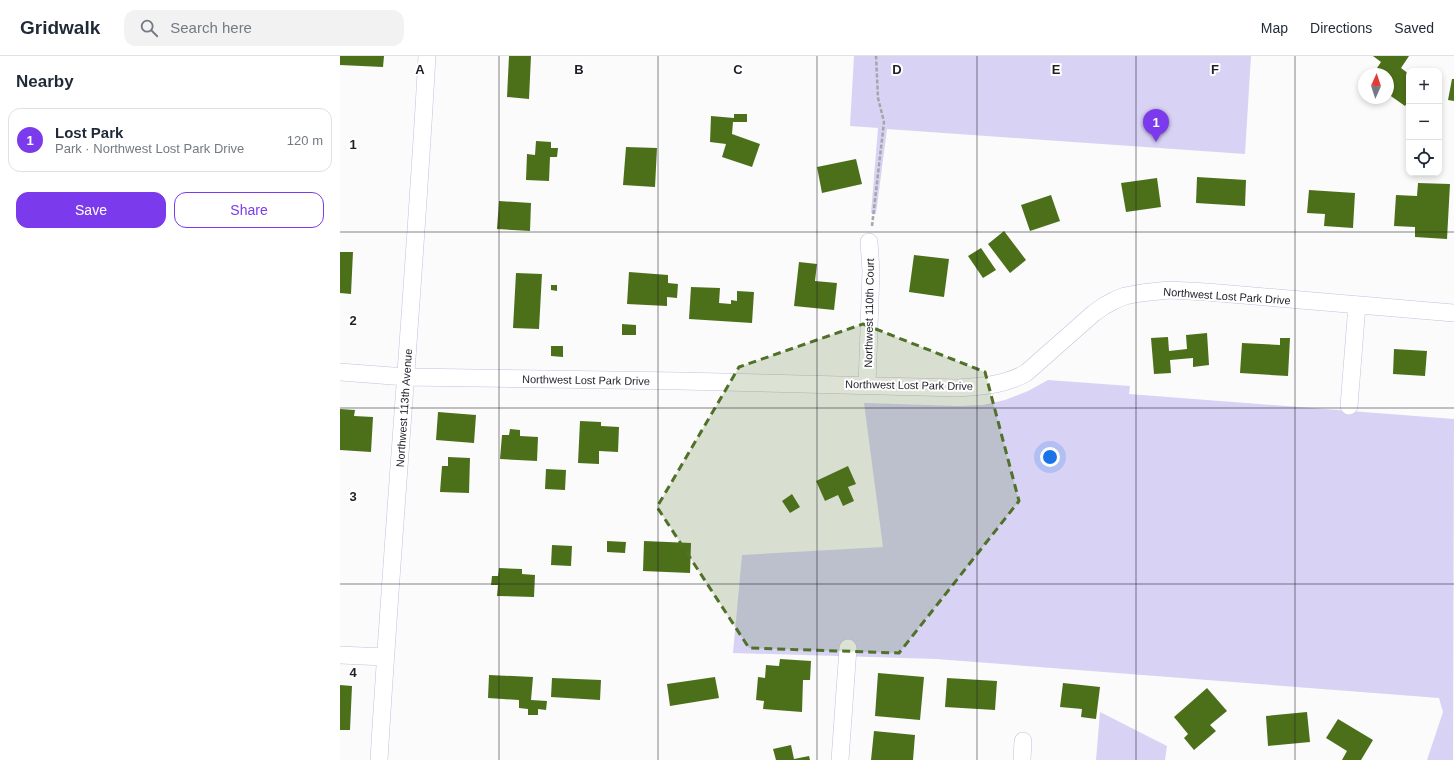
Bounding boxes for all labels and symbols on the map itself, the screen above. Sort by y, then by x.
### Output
text: A [415,62,425,77]
text: B [574,62,584,77]
text: C [733,62,743,77]
text: D [892,62,902,77]
text: E [1052,62,1061,77]
text: F [1211,62,1219,77]
north arrow [1358,68,1394,104]
pin: 1 [1143,109,1169,142]
text: 1 [349,137,357,152]
street label: Northwest 110th Court [862,258,876,368]
street label: Northwest Lost Park Drive [1163,286,1291,306]
text: 2 [349,313,357,328]
street label: Northwest 113th Avenue [394,348,414,468]
street label: Northwest Lost Park Drive [522,373,650,387]
street label: Northwest Lost Park Drive [845,378,973,392]
your location [1040,447,1060,467]
text: 3 [349,489,357,504]
text: 4 [349,665,357,680]

